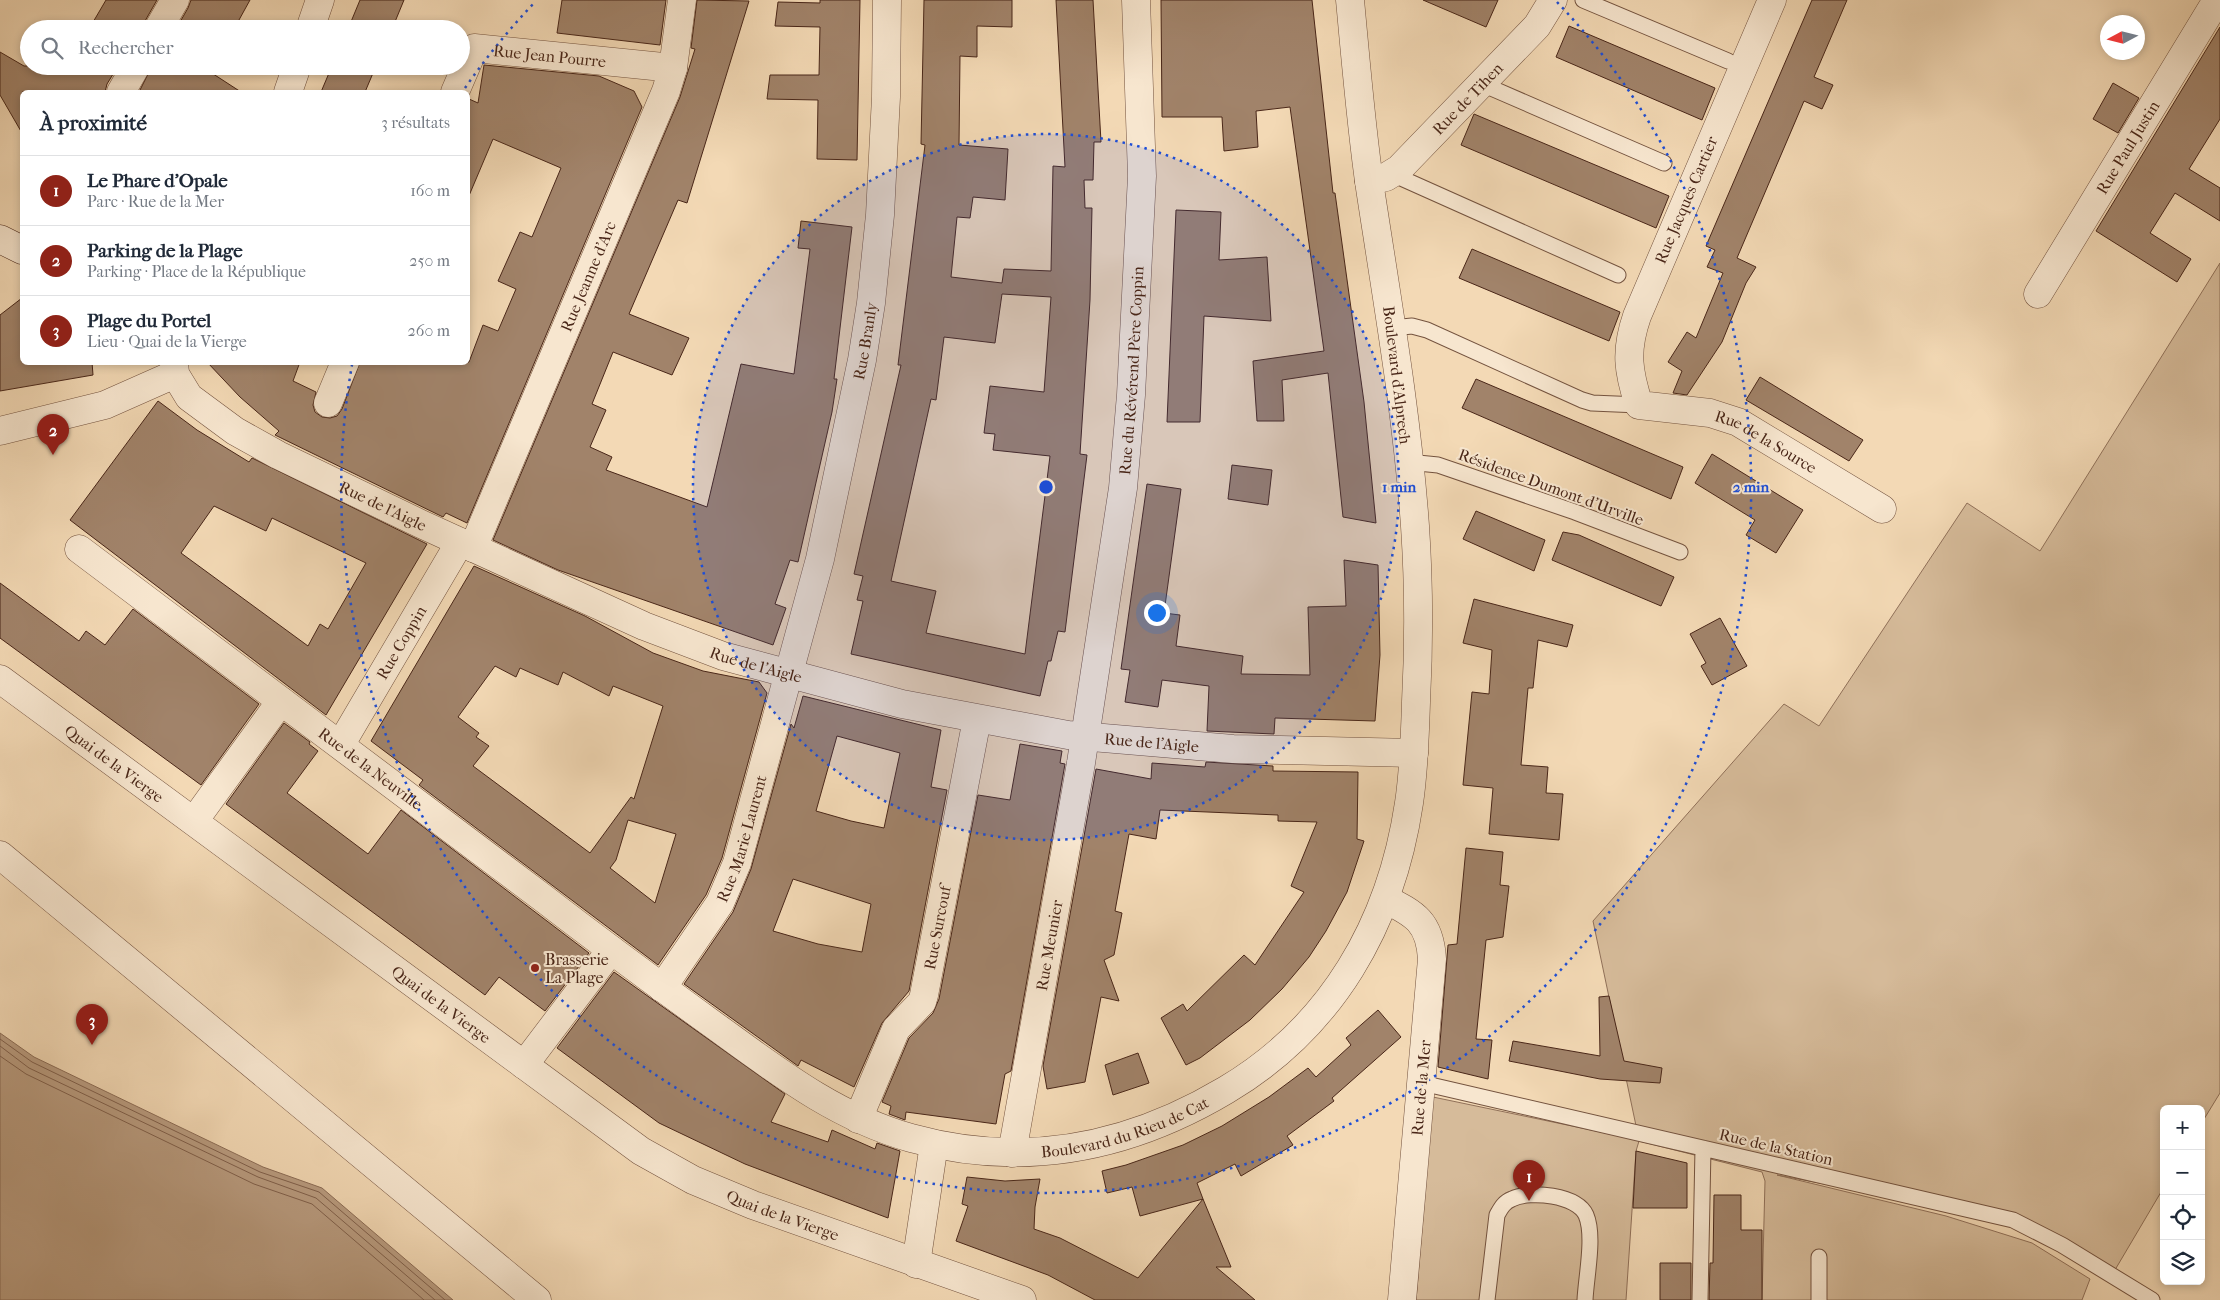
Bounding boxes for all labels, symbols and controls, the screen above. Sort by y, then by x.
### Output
north arrow [2100,15,2145,60]
search box [20,20,470,75]
icon: search [38,34,66,62]
text: Rechercher [78,37,174,59]
street label: Rue Jean Pourre [492,40,607,71]
street label: Rue de Tihen [1428,58,1507,138]
street label: Rue Paul Justin [2092,96,2163,197]
text: À proximité [40,111,147,135]
text: 3 résultats [381,113,450,132]
street label: Rue Jacques Cartier [1651,133,1721,267]
text: Le Phare d'Opale [87,170,228,192]
text: 1 [53,181,59,200]
text: 160 m [410,181,450,200]
text: Parc · Rue de la Mer [87,192,224,211]
street label: Rue Jeanne d'Arc [556,218,620,334]
text: Parking de la Plage [87,240,243,262]
text: 2 [52,251,60,270]
text: 250 m [409,251,450,270]
text: Parking · Place de la République [87,262,306,281]
street label: Rue du Révérend Père Coppin [1115,265,1147,476]
street label: Rue Branly [849,300,881,382]
street label: Boulevard d'Alprech [1379,305,1415,445]
text: Plage du Portel [87,310,211,332]
text: 3 [53,321,59,340]
text: 260 m [408,321,450,340]
text: Lieu · Quai de la Vierge [87,332,247,351]
street label: Rue de la Source [1713,406,1820,477]
pin: 2 [37,414,69,455]
street label: Résidence Dumont d'Urville [1456,445,1646,529]
street label: Rue de l'Aigle [336,477,430,535]
centre of rings [1037,478,1055,496]
text: 1 min [1382,478,1416,496]
text: 2 min [1733,478,1770,496]
your location [1144,600,1170,626]
street label: Rue Coppin [372,602,430,682]
street label: Rue de l'Aigle [707,642,804,686]
street label: Quai de la Vierge [61,720,168,806]
street label: Rue de la Neuville [315,723,427,813]
street label: Rue de l'Aigle [1104,729,1200,756]
street label: Rue Marie Laurent [712,773,770,905]
street label: Rue Surcouf [920,880,955,971]
street label: Rue Meunier [1031,898,1066,992]
place label: Brasserie La Plage [545,950,609,987]
street label: Quai de la Vierge [388,961,495,1047]
marker: Brasserie La Plage [529,962,541,974]
pin: 3 [76,1004,108,1045]
street label: Rue de la Mer [1407,1039,1435,1137]
street label: Boulevard du Rieu de Cat [1040,1092,1212,1161]
map controls [2160,1105,2205,1285]
button: + [2160,1105,2205,1150]
street label: Rue de la Station [1717,1125,1835,1169]
button: − [2160,1150,2205,1195]
pin: 1 [1513,1160,1545,1201]
street label: Quai de la Vierge [724,1186,842,1244]
button: locate [2160,1195,2205,1240]
button: layers [2160,1240,2205,1285]

